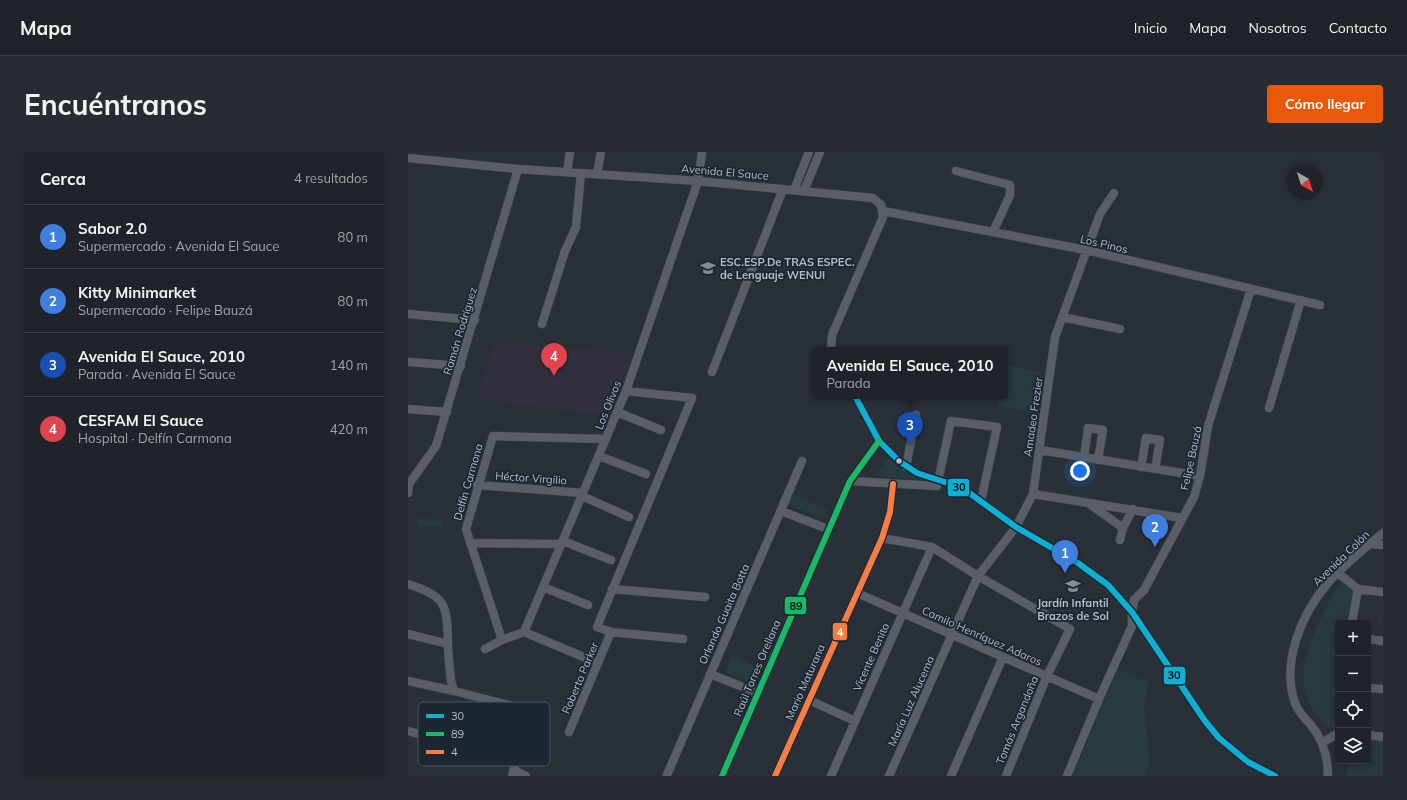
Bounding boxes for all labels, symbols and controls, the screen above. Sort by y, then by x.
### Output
text: Mapa [20,16,72,40]
text: Inicio [1134,19,1167,37]
text: Mapa [1189,19,1227,37]
text: Nosotros [1249,19,1307,37]
text: Contacto [1329,19,1387,37]
button: Cómo llegar [1267,85,1383,123]
text: Encuéntranos [24,87,207,122]
street label: Avenida El Sauce [681,161,769,183]
north arrow [1287,164,1323,200]
text: Cerca [40,168,86,189]
text: 4 resultados [294,170,368,186]
text: Sabor 2.0 [78,219,147,238]
text: 1 [49,229,57,245]
text: 80 m [338,229,368,245]
street label: Los Pinos [1079,232,1129,256]
text: Supermercado · Avenida El Sauce [78,238,279,254]
place label: ESC.ESP.De TRAS ESPEC. de Lenguaje WENUI [720,255,855,282]
school or university icon: ESC.ESP.De TRAS ESPEC. de Lenguaje WENUI [699,259,717,277]
text: Kitty Minimarket [78,283,196,302]
street label: Ramón Rodríguez [440,285,480,377]
text: 2 [49,293,57,309]
text: 80 m [338,293,368,309]
text: Supermercado · Felipe Bauzá [78,302,253,318]
pin: 4 [541,343,567,376]
text: Avenida El Sauce, 2010 [78,347,245,366]
popup [812,347,1008,399]
text: Avenida El Sauce, 2010 [826,356,994,375]
text: 3 [49,357,57,373]
text: 140 m [330,357,368,373]
text: Parada · Avenida El Sauce [78,366,236,382]
text: Parada [826,375,870,391]
street label: Amadeo Frezier [1020,376,1046,458]
street label: Los Olivos [592,378,624,432]
text: CESFAM El Sauce [78,411,203,430]
pin: 3 [897,412,923,445]
text: 4 [49,421,57,437]
text: 420 m [330,421,368,437]
street label: Felipe Bauzá [1177,425,1205,491]
text: Hospital · Delfín Carmona [78,430,232,446]
street label: Delfín Carmona [450,442,486,522]
unlabelled marker [894,456,904,466]
your location [1070,461,1090,481]
street label: Héctor Virgilio [495,469,567,487]
line badge: 30 [947,478,970,497]
text: 30 [952,480,966,494]
pin: 2 [1142,514,1168,547]
street label: Avenida Colón [1310,527,1372,589]
pin: 1 [1052,540,1078,573]
street label: Orlando Guaita Botta [695,562,753,666]
school or university icon: Jardín Infantil Brazos de Sol [1064,577,1082,595]
line badge: 89 [784,596,807,615]
place label: Jardín Infantil Brazos de Sol [1037,596,1109,623]
text: 89 [789,599,803,613]
street label: Camilo Henríquez Adaros [920,603,1044,669]
street label: Raúl Torres Orellana [730,618,784,718]
map controls [1335,620,1371,764]
button: + [1335,620,1371,656]
street label: Vicente Benito [850,621,892,693]
line badge: 4 [832,622,848,641]
text: 4 [837,625,844,639]
street label: Roberto Parker [559,640,601,716]
street label: Mario Maturana [782,642,828,722]
street label: María Luz Alucema [885,654,937,748]
button: − [1335,656,1371,692]
line badge: 30 [1163,666,1186,685]
text: 30 [1167,668,1181,682]
street label: Tomás Argandoña [993,674,1041,766]
button: locate [1335,692,1371,728]
legend [418,702,550,766]
text: 30 [451,709,465,723]
text: 89 [451,727,464,741]
button: layers [1335,728,1371,764]
text: 4 [451,745,458,759]

